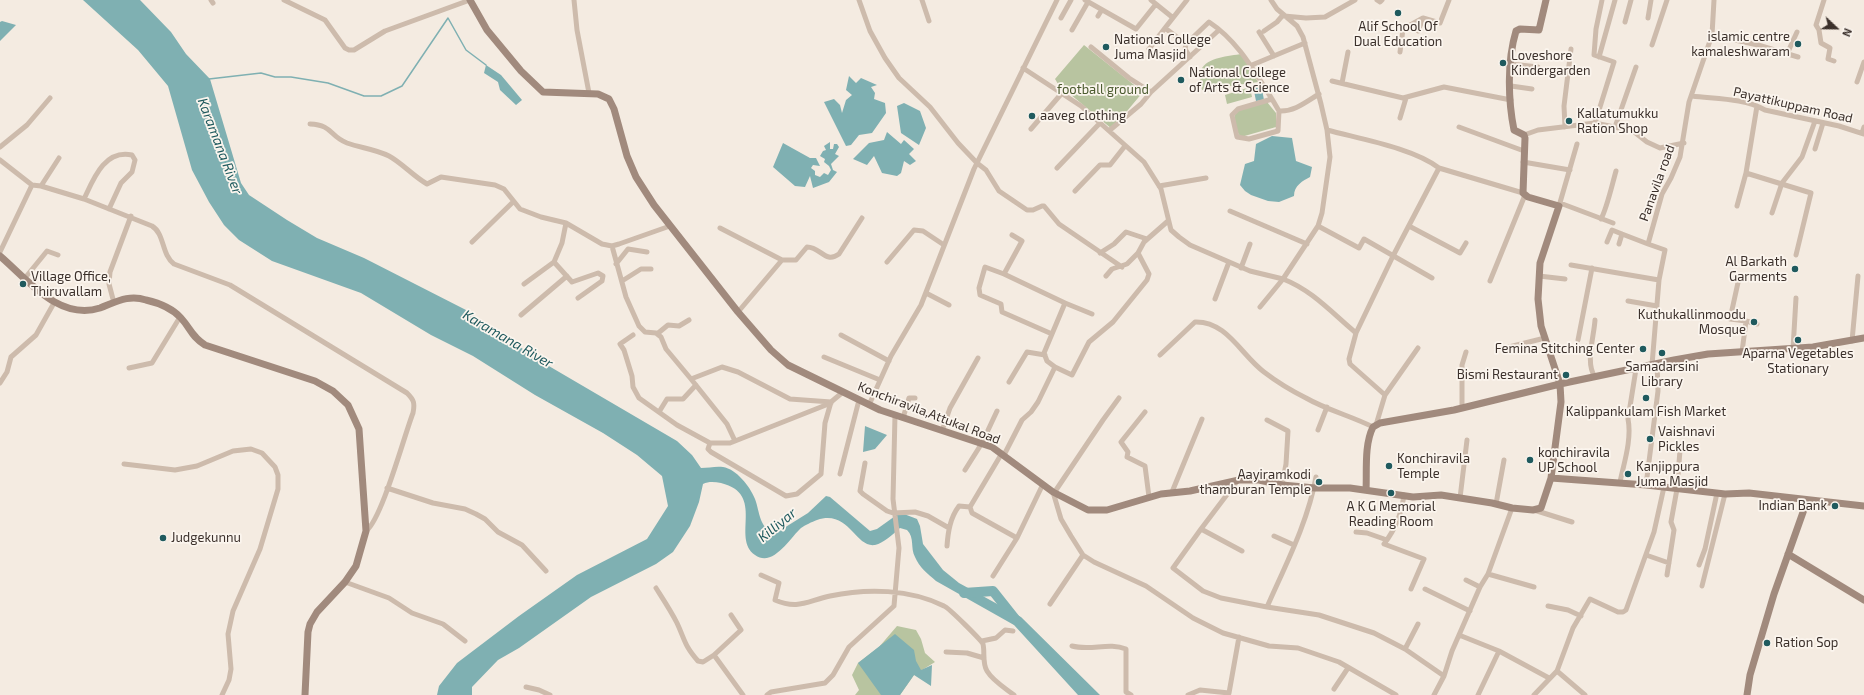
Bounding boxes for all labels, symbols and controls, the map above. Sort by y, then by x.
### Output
marker: Alif School Of Dual Education [1393,8,1403,18]
north arrow [1816,8,1856,48]
place label: Alif School Of Dual Education [1354,19,1442,50]
text: N [1840,27,1855,39]
place label: islamic centre kamaleshwaram [1691,29,1790,60]
place label: National College Juma Masjid [1114,32,1211,63]
marker: islamic centre kamaleshwaram [1793,39,1803,49]
marker: National College Juma Masjid [1101,42,1111,52]
place label: Loveshore Kindergarden [1511,48,1590,79]
marker: Loveshore Kindergarden [1498,58,1508,68]
place label: National College of Arts & Science [1189,65,1290,96]
marker: National College of Arts & Science [1176,75,1186,85]
park label: football ground [1057,82,1149,98]
street label: Payattikuppam Road [1732,84,1854,126]
water label: Karamana River [194,96,246,196]
place label: Kallatumukku Ration Shop [1577,106,1658,137]
place label: aaveg clothing [1040,108,1126,124]
marker: aaveg clothing [1027,111,1037,121]
marker: Kallatumukku Ration Shop [1564,116,1574,126]
street label: Panavila road [1636,143,1678,223]
place label: Al Barkath Garments [1725,254,1787,285]
marker: Al Barkath Garments [1790,264,1800,274]
place label: Village Office, Thiruvallam [31,269,111,300]
marker: Village Office, Thiruvallam [18,279,28,289]
water label: Karamana River [460,306,556,372]
place label: Kuthukallinmoodu Mosque [1638,307,1746,338]
marker: Kuthukallinmoodu Mosque [1749,317,1759,327]
marker: Aparna Vegetables Stationary [1793,335,1803,345]
place label: Femina Stitching Center [1495,341,1635,357]
marker: Femina Stitching Center [1638,344,1648,354]
place label: Aparna Vegetables Stationary [1742,346,1854,377]
marker: Samadarsini Library [1657,348,1667,358]
place label: Samadarsini Library [1625,359,1699,390]
place label: Bismi Restaurant [1457,367,1558,383]
marker: Bismi Restaurant [1561,370,1571,380]
street label: Konchiravila,Attukal Road [855,379,1003,447]
marker: Kalippankulam Fish Market [1641,393,1651,403]
place label: Kalippankulam Fish Market [1566,404,1726,420]
place label: Vaishnavi Pickles [1658,424,1715,455]
marker: Vaishnavi Pickles [1645,434,1655,444]
place label: konchiravila UP School [1538,445,1610,476]
place label: Konchiravila Temple [1397,451,1470,482]
marker: konchiravila UP School [1525,455,1535,465]
place label: Kanjippura Juma Masjid [1636,459,1708,490]
marker: Konchiravila Temple [1384,461,1394,471]
place label: Aayiramkodi thamburan Temple [1199,467,1311,498]
marker: Kanjippura Juma Masjid [1623,469,1633,479]
marker: Aayiramkodi thamburan Temple [1314,477,1324,487]
marker: A K G Memorial Reading Room [1386,488,1396,498]
place label: Indian Bank [1758,498,1827,514]
place label: A K G Memorial Reading Room [1346,499,1436,530]
marker: Indian Bank [1830,501,1840,511]
water label: Killiyar [754,504,800,546]
place label: Judgekunnu [171,530,241,546]
marker: Judgekunnu [158,533,168,543]
place label: Ration Sop [1775,635,1838,651]
marker: Ration Sop [1762,638,1772,648]

